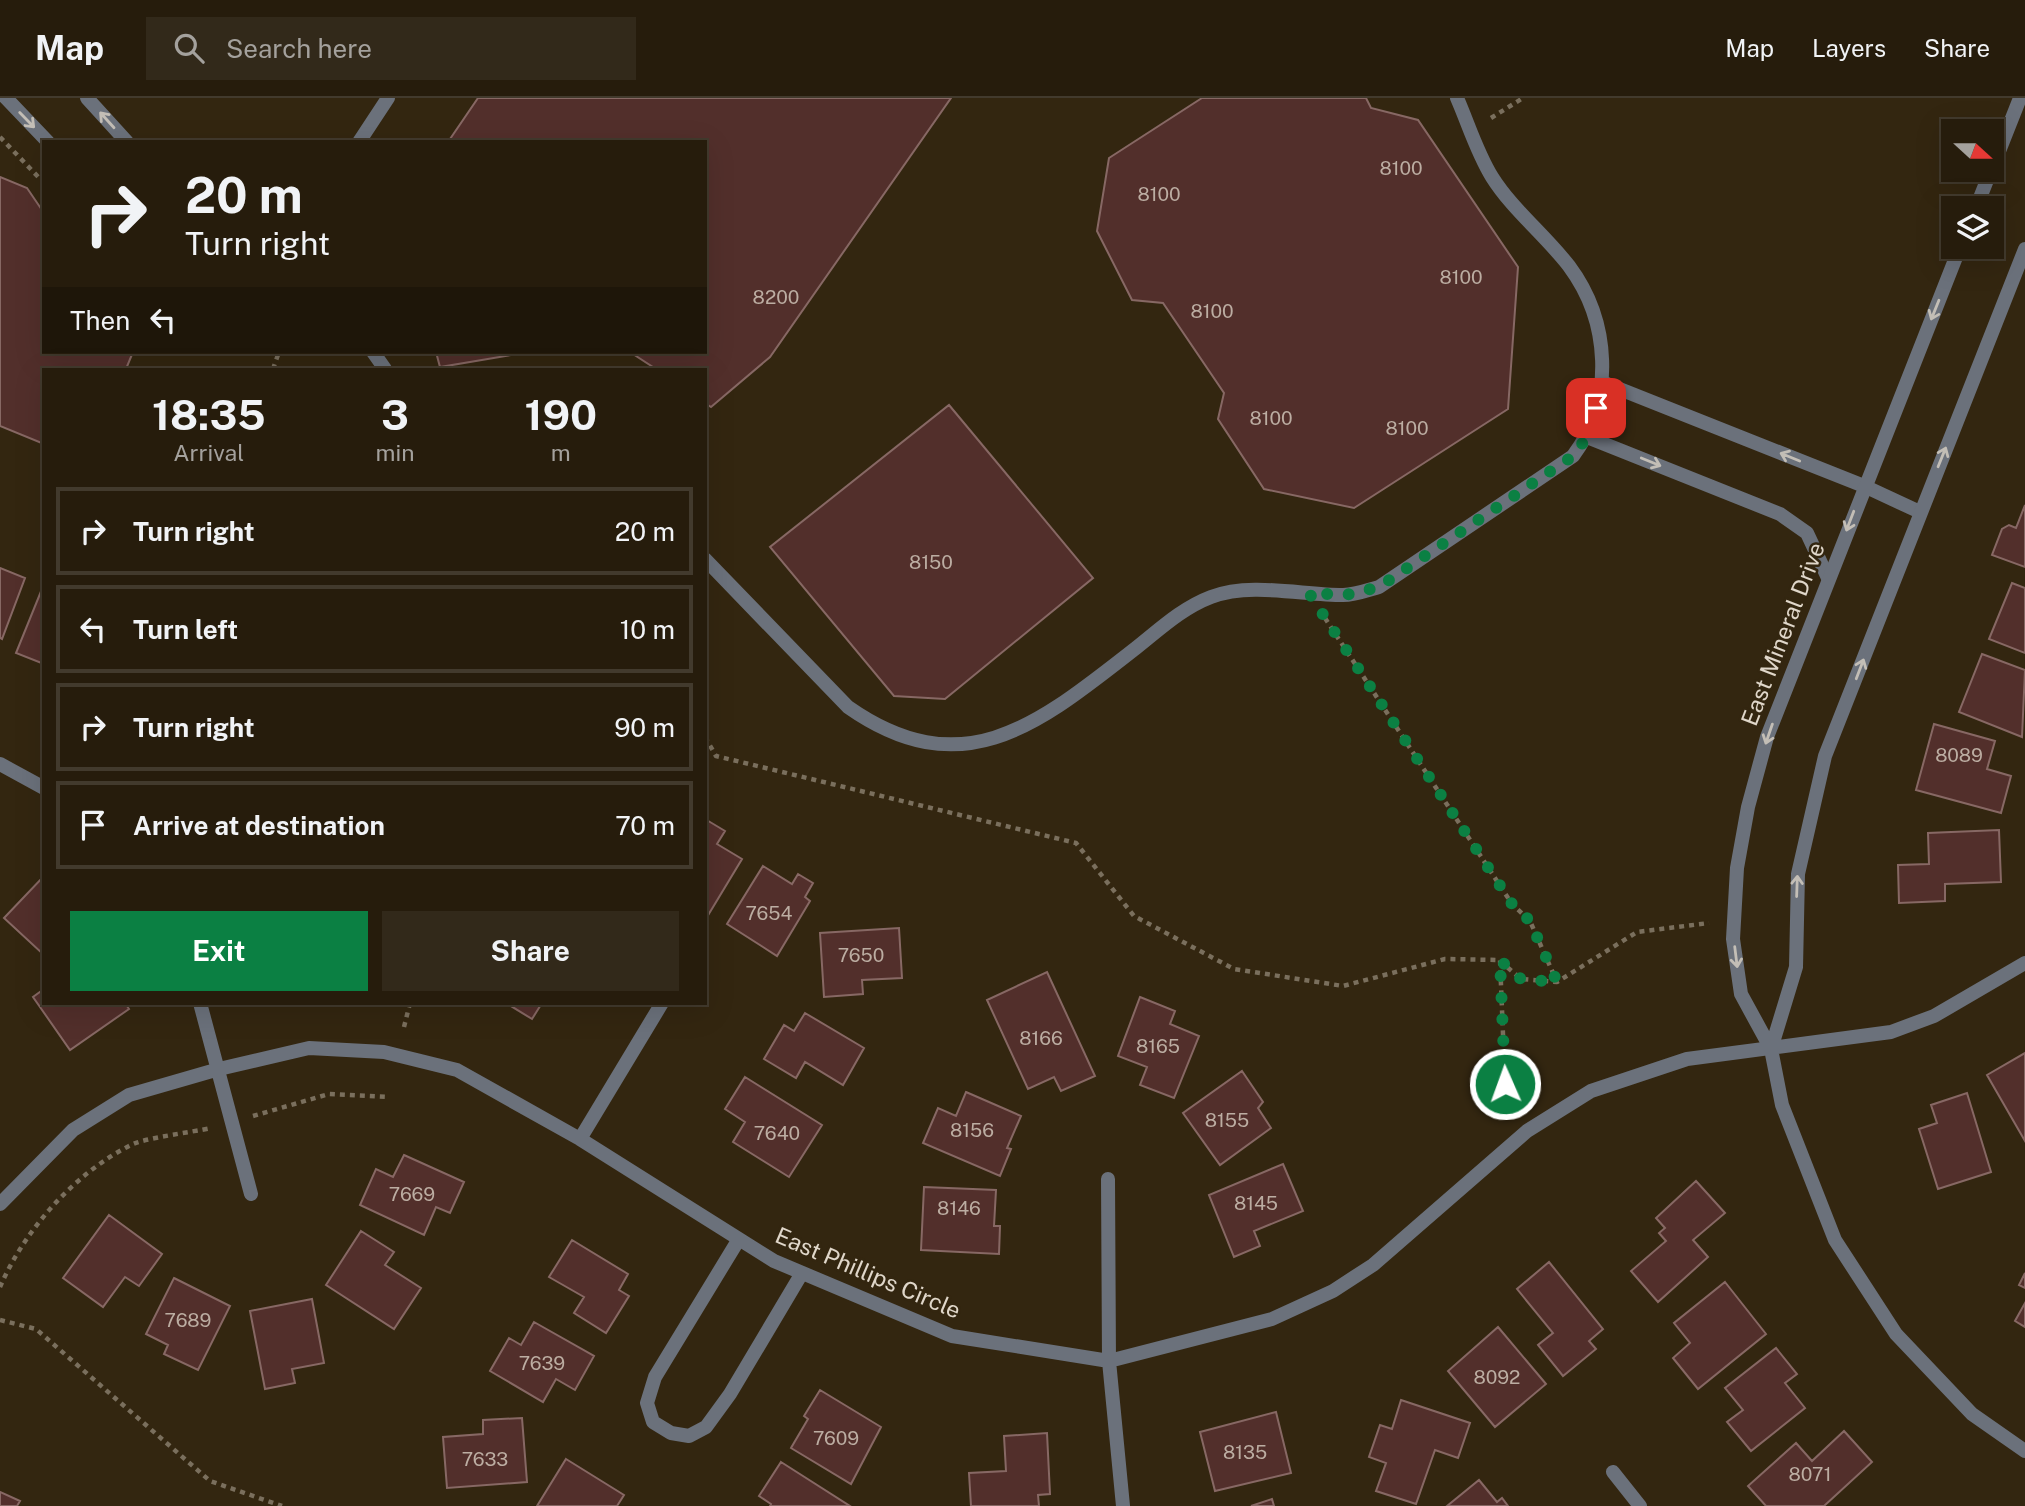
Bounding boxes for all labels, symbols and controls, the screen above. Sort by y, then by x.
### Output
search box [146,17,636,80]
text: Map [35,29,104,67]
icon: search [170,29,208,67]
text: Search here [226,33,372,64]
text: Map [1725,34,1774,62]
text: Layers [1812,34,1886,62]
text: Share [1924,34,1990,62]
one-way arrow [18,111,35,128]
one-way arrow [98,112,115,129]
north arrow [1941,119,2004,182]
map controls [1941,119,2004,259]
house number: 8100 [1379,157,1423,179]
text: 20 m [185,166,303,224]
icon: right [70,168,161,259]
house number: 8100 [1137,183,1181,205]
button: layers [1941,196,2004,259]
text: Turn right [185,225,330,262]
house number: 8100 [1439,266,1483,288]
house number: 8200 [753,286,799,308]
one-way arrow [1927,299,1940,320]
house number: 8100 [1190,300,1234,322]
icon: left [144,301,182,339]
text: Then [70,305,130,336]
pin [1566,378,1626,438]
icon: arrive [1577,389,1615,427]
text: 18:35 [152,390,266,439]
text: 3 [381,390,409,439]
text: 190 [525,390,597,439]
house number: 8100 [1249,407,1293,429]
house number: 8100 [1385,417,1429,439]
text: Arrival [173,439,244,466]
text: min [376,439,415,466]
text: m [551,439,571,466]
one-way arrow [1937,446,1950,468]
one-way arrow [1780,449,1801,462]
one-way arrow [1639,456,1661,469]
one-way arrow [1843,510,1856,532]
icon: right [74,512,112,550]
text: Turn right [133,516,255,547]
text: 20 m [615,516,675,547]
street label: East Mineral Drive [1735,538,1830,729]
house number: 8150 [909,551,953,573]
icon: left [74,610,112,648]
text: Turn left [133,614,238,645]
text: 10 m [620,614,675,645]
one-way arrow [1854,658,1867,680]
icon: right [74,708,112,746]
text: Turn right [133,712,255,743]
text: 90 m [614,712,675,743]
one-way arrow [1762,722,1774,744]
house number: 8089 [1935,744,1983,766]
icon: arrive [74,806,112,844]
text: Arrive at destination [133,810,385,841]
text: 70 m [615,810,675,841]
one-way arrow [1791,875,1804,898]
house number: 7654 [746,902,793,924]
button: Exit [70,911,368,991]
button: Share [382,911,679,991]
house number: 7650 [838,944,884,966]
one-way arrow [1729,945,1742,968]
house number: 8166 [1019,1027,1063,1049]
house number: 8165 [1136,1035,1180,1057]
position arrow [1468,1047,1542,1121]
house number: 8155 [1205,1109,1249,1131]
house number: 8156 [950,1119,994,1141]
house number: 7640 [754,1122,800,1144]
house number: 7669 [389,1183,435,1205]
house number: 8145 [1234,1192,1278,1214]
house number: 8146 [937,1197,981,1219]
street label: East Phillips Circle [771,1221,965,1324]
house number: 7689 [165,1309,211,1331]
house number: 7639 [519,1352,565,1374]
house number: 8092 [1474,1366,1520,1388]
house number: 7609 [813,1427,859,1449]
house number: 8135 [1223,1441,1267,1463]
house number: 7633 [462,1448,508,1470]
house number: 8071 [1789,1463,1831,1485]

